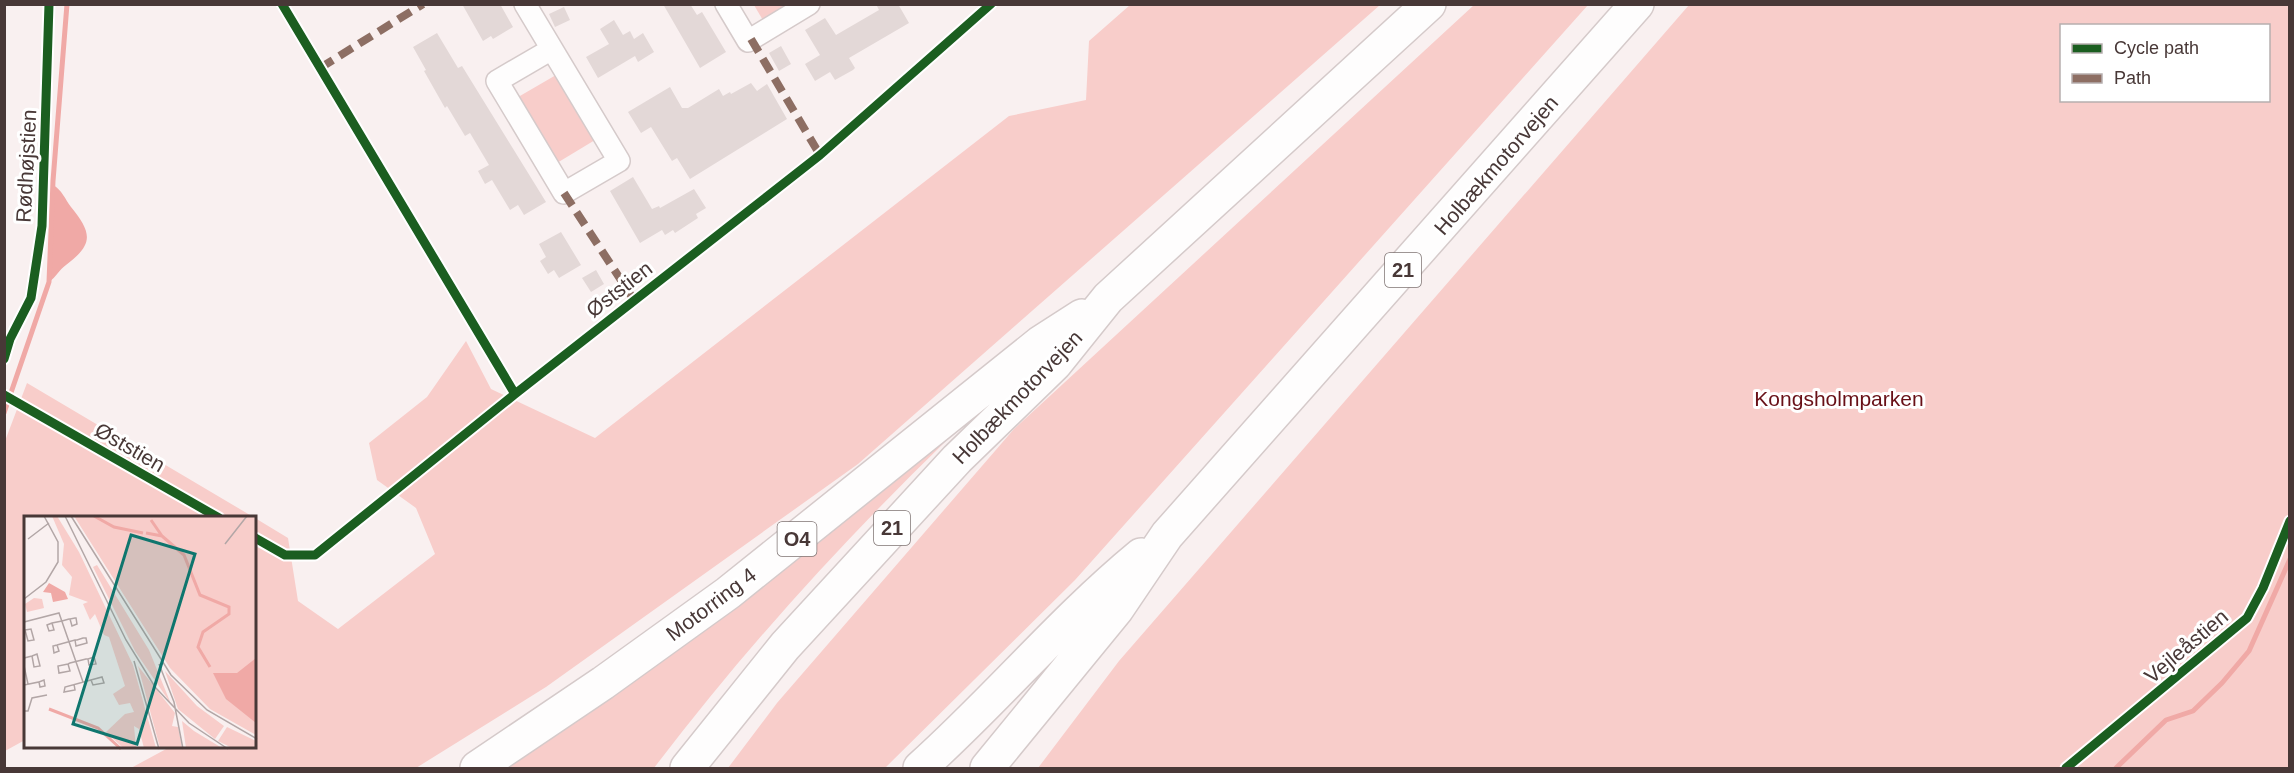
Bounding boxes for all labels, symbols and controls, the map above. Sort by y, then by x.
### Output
legend [2060,24,2270,102]
text: Cycle path [2114,38,2199,58]
text: Path [2114,68,2151,88]
street label: Holbækmotorvejen [1430,91,1562,239]
street label: Rødhøjstien [12,109,40,223]
road number: 21 [1385,253,1421,287]
street label: Øststien [582,256,656,322]
street label: Holbækmotorvejen [948,326,1086,468]
park label: Kongsholmparken [1754,387,1924,410]
street label: Øststien [91,418,169,476]
road number: 21 [874,511,910,545]
inset map [24,516,256,749]
road number: O4 [778,522,816,556]
street label: Motorring 4 [662,563,761,645]
street label: Vejleåstien [2140,605,2232,687]

